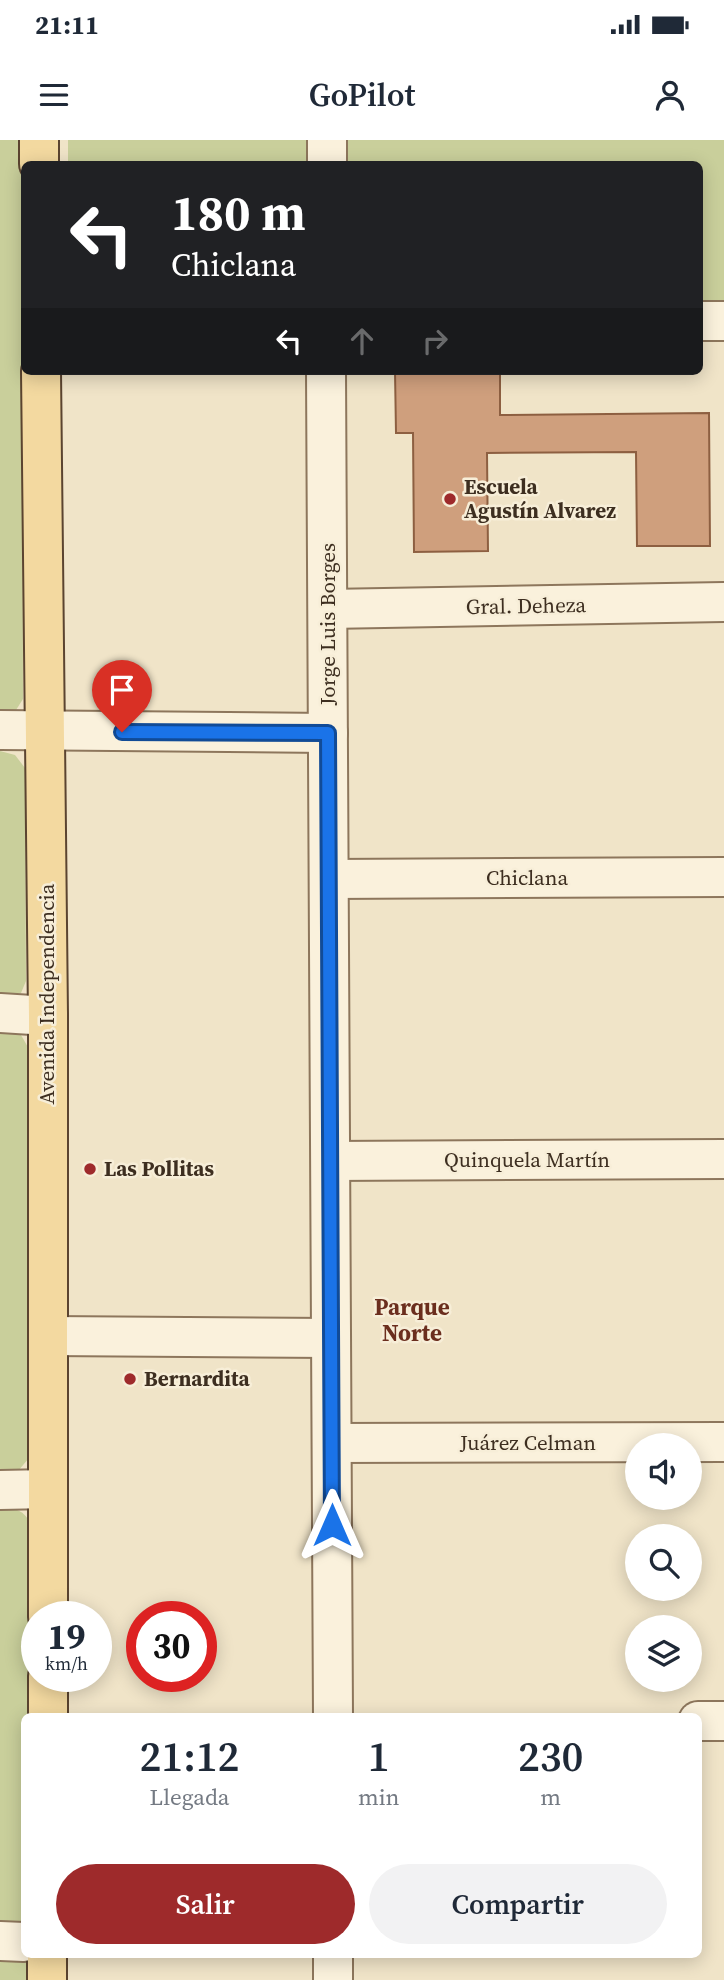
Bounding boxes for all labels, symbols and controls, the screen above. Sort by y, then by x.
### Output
text: 21:11 [35,7,99,43]
text: GoPilot [309,73,415,117]
icon: menu [35,76,73,114]
icon: person [651,76,689,114]
text: 180 m [171,179,306,246]
icon: left [56,189,147,280]
text: Chiclana [171,243,296,287]
icon: left [270,322,308,360]
icon: ahead [343,322,381,360]
icon: right [416,322,454,360]
place label: Escuela Agustín Alvarez [464,472,616,525]
marker: Escuela Agustín Alvarez [442,491,458,507]
street label: Jorge Luis Borges [313,543,342,706]
street label: Gral. Deheza [466,590,587,621]
pin [92,660,152,732]
icon: arrive [103,671,141,709]
street label: Chiclana [486,863,568,892]
street label: Avenida Independencia [32,883,61,1104]
street label: Quinquela Martín [444,1145,610,1174]
place label: Las Pollitas [104,1154,214,1183]
marker: Las Pollitas [82,1161,98,1177]
district label: Parque Norte [374,1291,450,1349]
place label: Bernardita [144,1364,250,1393]
marker: Bernardita [122,1371,138,1387]
street label: Juárez Celman [459,1428,596,1457]
map controls [625,1433,702,1692]
button: sound [625,1433,702,1510]
position arrow [295,1488,369,1562]
button: search [625,1524,702,1601]
speed limit sign: 30 [126,1601,217,1692]
text: 19 [48,1613,85,1661]
button: layers [625,1615,702,1692]
text: km/h [45,1651,88,1676]
text: 21:12 [139,1727,239,1785]
text: 1 [368,1727,390,1785]
text: 230 [518,1727,583,1785]
text: Llegada [149,1781,229,1813]
text: min [358,1781,399,1813]
text: m [540,1781,561,1813]
button: Salir [56,1864,355,1944]
button: Compartir [369,1864,667,1944]

